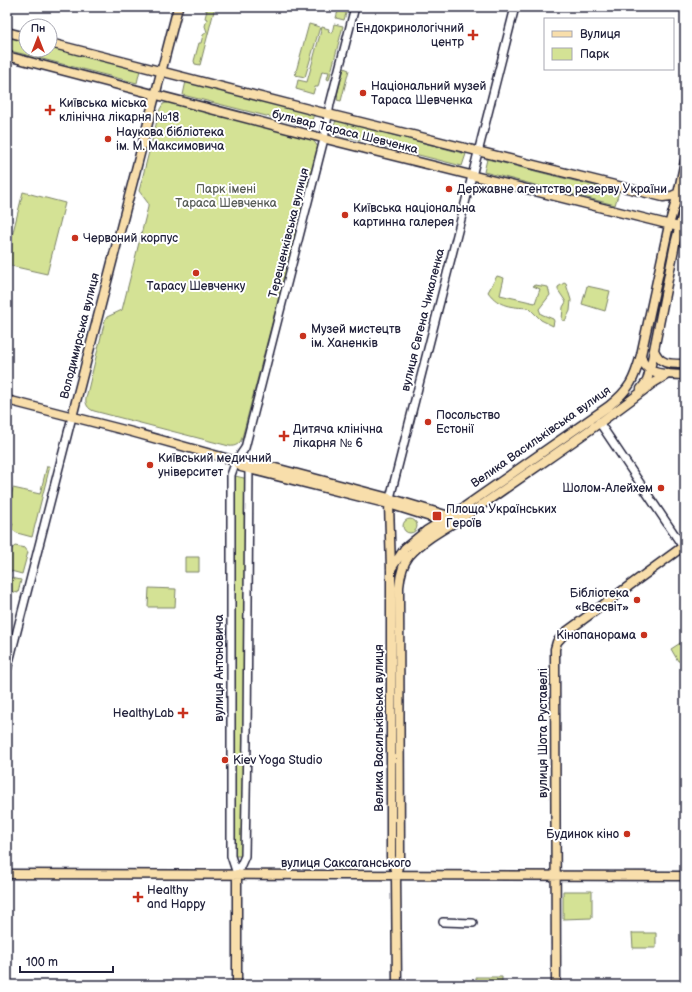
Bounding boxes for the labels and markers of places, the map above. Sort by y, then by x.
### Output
place label: Ендокринологічний центр [356,21,464,50]
marker: Ендокринологічний центр [467,29,479,41]
place label: Національний музей Тараса Шевченка [371,79,486,108]
marker: Національний музей Тараса Шевченка [358,88,368,98]
place label: Київська міська клінічна лікарня №18 [59,96,179,125]
marker: Київська міська клінічна лікарня №18 [44,104,56,116]
place label: Наукова бібліотека ім. М. Максимовича [116,125,224,154]
marker: Наукова бібліотека ім. М. Максимовича [103,134,113,144]
place label: Державне агентство резерву України [457,182,667,197]
marker: Державне агентство резерву України [444,184,454,194]
place label: Київська національна картинна галерея [353,201,476,230]
marker: Київська національна картинна галерея [340,210,350,220]
place label: Червоний корпус [83,231,178,246]
marker: Червоний корпус [70,233,80,243]
marker: Тарасу Шевченку [191,268,201,278]
place label: Тарасу Шевченку [147,279,246,294]
place label: Музей мистецтв ім. Ханенків [311,322,402,351]
marker: Музей мистецтв ім. Ханенків [298,331,308,341]
place label: Посольство Естонії [436,408,500,437]
marker: Посольство Естонії [423,417,433,427]
place label: Дитяча клінічна лікарня № 6 [293,422,383,451]
marker: Дитяча клінічна лікарня № 6 [278,430,290,442]
place label: Київський медичний університет [158,451,272,480]
marker: Київський медичний університет [145,460,155,470]
place label: Шолом-Алейхем [562,481,653,496]
marker: Шолом-Алейхем [656,483,666,493]
place label: Площа Українських Героїв [446,502,557,531]
marker: Площа Українських Героїв [431,510,443,522]
place label: Бібліотека «Всесвіт» [570,586,629,615]
marker: Бібліотека «Всесвіт» [632,595,642,605]
place label: Кінопанорама [556,628,636,643]
marker: Кінопанорама [639,630,649,640]
place label: HealthyLab [113,706,174,721]
marker: HealthyLab [177,707,189,719]
place label: Kiev Yoga Studio [233,753,323,768]
marker: Kiev Yoga Studio [220,755,230,765]
place label: Будинок кіно [546,827,619,842]
marker: Будинок кіно [622,829,632,839]
place label: Healthy and Happy [147,883,206,912]
marker: Healthy and Happy [132,891,144,903]

